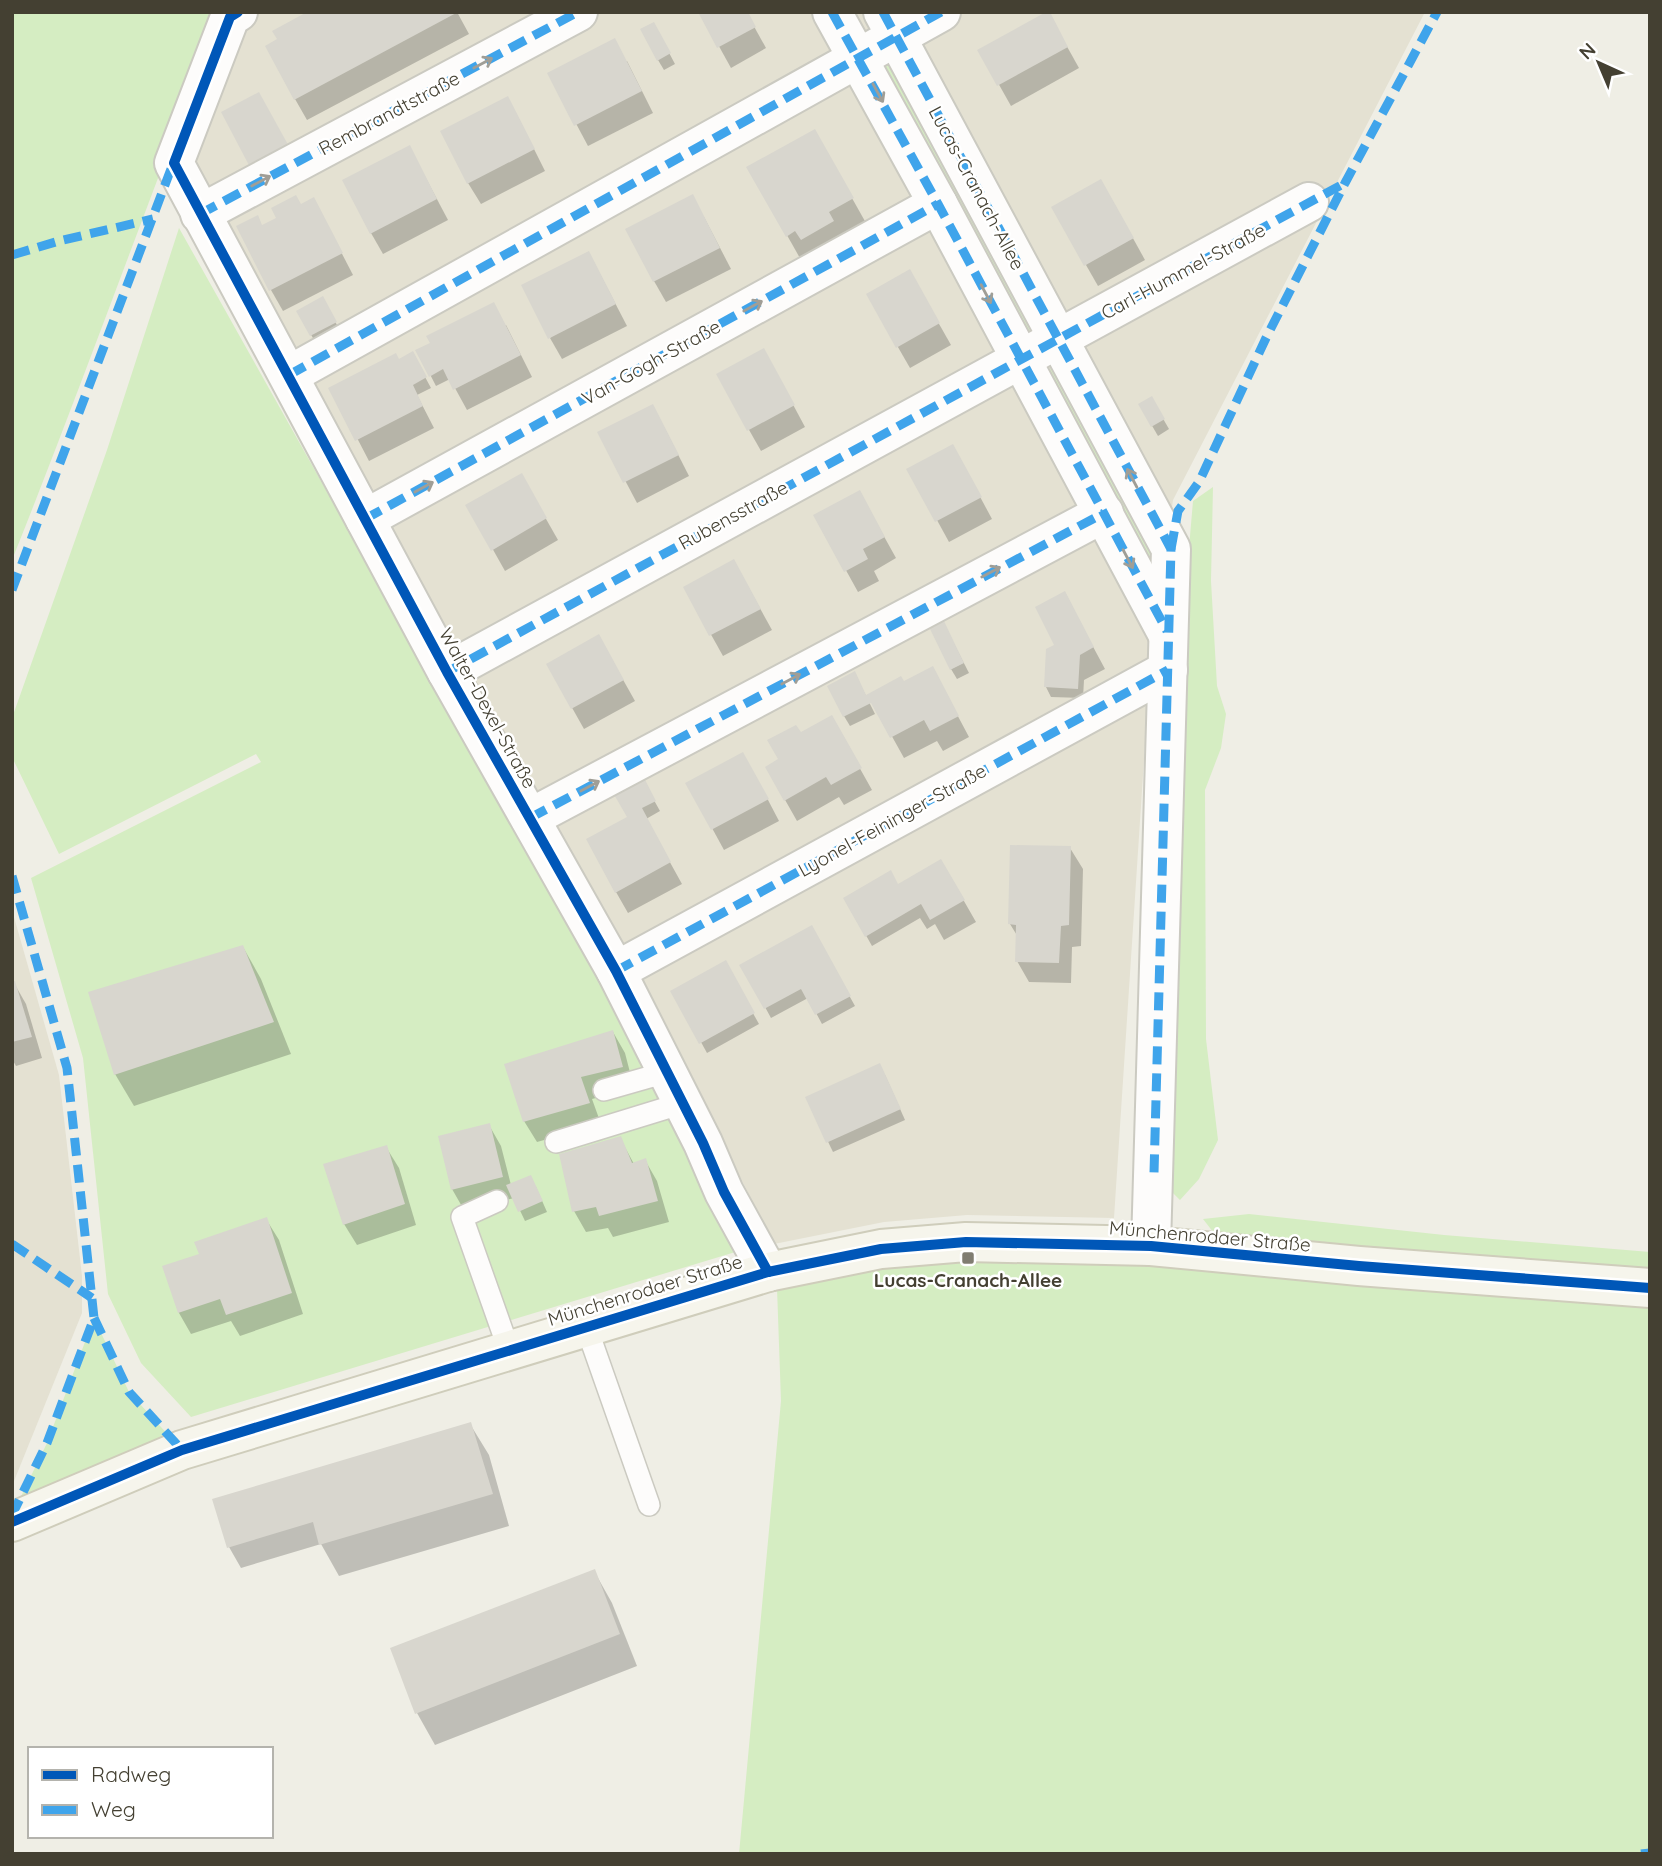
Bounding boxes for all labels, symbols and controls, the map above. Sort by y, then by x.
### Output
north arrow [1564,28,1634,98]
text: N [1574,37,1601,64]
one-way arrow [472,56,493,69]
street label: Rembrandtstraße [314,66,464,160]
one-way arrow [871,83,885,103]
street label: Lucas-Cranach-Allee [924,102,1030,274]
one-way arrow [250,174,270,188]
street label: Carl-Hummel-Straße [1097,218,1269,324]
one-way arrow [979,283,993,303]
one-way arrow [742,299,762,313]
street label: Van-Gogh-Straße [577,314,725,410]
one-way arrow [1125,468,1139,489]
street label: Rubensstraße [674,475,792,555]
one-way arrow [414,479,434,493]
one-way arrow [1121,548,1135,568]
one-way arrow [981,565,1001,579]
street label: Walter-Dexel-Straße [434,624,542,792]
one-way arrow [780,672,801,685]
street label: Lyonel-Feininger-Straße [794,758,990,882]
one-way arrow [579,779,600,792]
street label: Münchenrodaer Straße [1108,1215,1312,1257]
street label: Münchenrodaer Straße [545,1249,745,1331]
marker: Lucas-Cranach-Allee [960,1250,976,1266]
place label: Lucas-Cranach-Allee [874,1268,1062,1292]
legend [28,1747,273,1838]
text: Radweg [91,1761,171,1787]
text: Weg [91,1796,136,1822]

